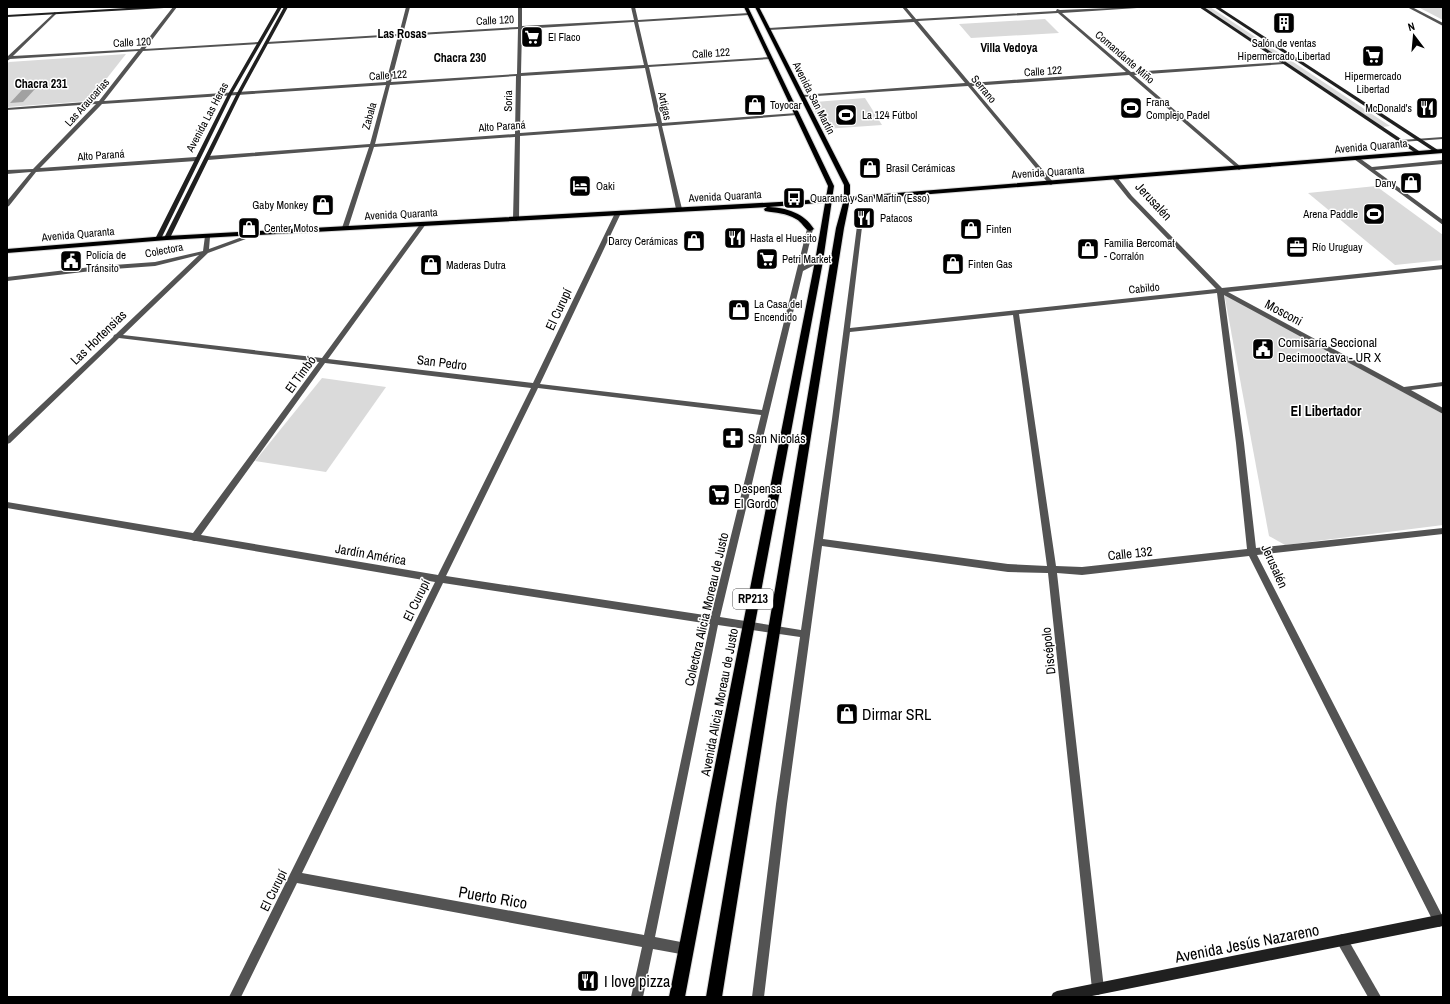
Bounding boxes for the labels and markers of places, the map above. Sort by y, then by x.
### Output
building icon: Salón de ventas Hipermercado Libertad [1271,10,1297,36]
supermarket icon: El Flaco [519,24,545,50]
place label: El Flaco [548,30,581,44]
place label: Salón de ventas Hipermercado Libertad [1238,36,1330,63]
supermarket icon: Hipermercado Libertad [1360,43,1386,69]
place label: Hipermercado Libertad [1344,69,1402,96]
shop icon: Toyocar [742,92,768,118]
sports icon: Frana Complejo Padel [1118,95,1144,121]
place label: Frana Complejo Padel [1146,95,1210,122]
restaurant icon: McDonald's [1414,95,1440,121]
place label: Toyocar [770,98,802,112]
place label: McDonald's [1365,101,1412,115]
sports icon: La 124 Fútbol [833,102,859,128]
place label: La 124 Fútbol [862,108,917,122]
shop icon: Brasil Cerámicas [857,155,883,181]
place label: Brasil Cerámicas [886,161,956,175]
shop icon: Dany [1398,170,1424,196]
hotel icon: Oaki [567,173,593,199]
place label: Dany [1375,176,1396,190]
place label: Oaki [596,179,615,193]
bus stop icon: Quaranta y San Martín (Esso) [781,185,807,211]
place label: Quaranta y San Martín (Esso) [810,191,930,205]
shop icon: Gaby Monkey [310,192,336,218]
place label: Gaby Monkey [252,198,308,212]
sports icon: Arena Paddle [1361,201,1387,227]
restaurant icon: Patacos [851,205,877,231]
place label: Arena Paddle [1302,207,1358,221]
place label: Patacos [880,211,913,225]
shop icon: Center Motos [236,215,262,241]
shop icon: Finten [958,216,984,242]
place label: Center Motos [264,221,319,235]
place label: Finten [986,222,1012,236]
restaurant icon: Hasta el Huesito [722,225,748,251]
shop icon: Darcy Cerámicas [681,228,707,254]
place label: Hasta el Huesito [750,231,817,245]
place label: Darcy Cerámicas [608,234,678,248]
office icon: Río Uruguay [1284,234,1310,260]
shop icon: Familia Bercomat - Corralón [1075,236,1101,262]
place label: Familia Bercomat - Corralón [1104,236,1175,263]
place label: Río Uruguay [1312,240,1363,254]
supermarket icon: Petri Market [754,246,780,272]
public building icon: Policía de Tránsito [58,248,84,274]
place label: Policía de Tránsito [86,248,126,275]
shop icon: Finten Gas [940,251,966,277]
shop icon: Maderas Dutra [418,252,444,278]
place label: Petri Market [782,252,832,266]
place label: Finten Gas [968,257,1013,271]
place label: Maderas Dutra [446,258,506,272]
shop icon: La Casa del Encendido [726,297,752,323]
place label: La Casa del Encendido [754,297,802,324]
place label: Comisaría Seccional Decimooctava - UR X [1278,334,1382,366]
public building icon: Comisaría Seccional Decimooctava - UR X [1250,336,1276,362]
pharmacy icon: San Nicolás [720,425,746,451]
place label: San Nicolás [748,430,805,447]
place label: Despensa El Gordo [734,480,782,512]
supermarket icon: Despensa El Gordo [706,482,732,508]
shop icon: Dirmar SRL [834,701,860,727]
place label: Dirmar SRL [862,703,932,725]
restaurant icon: I love pizza [575,968,601,994]
place label: I love pizza [604,970,671,992]

